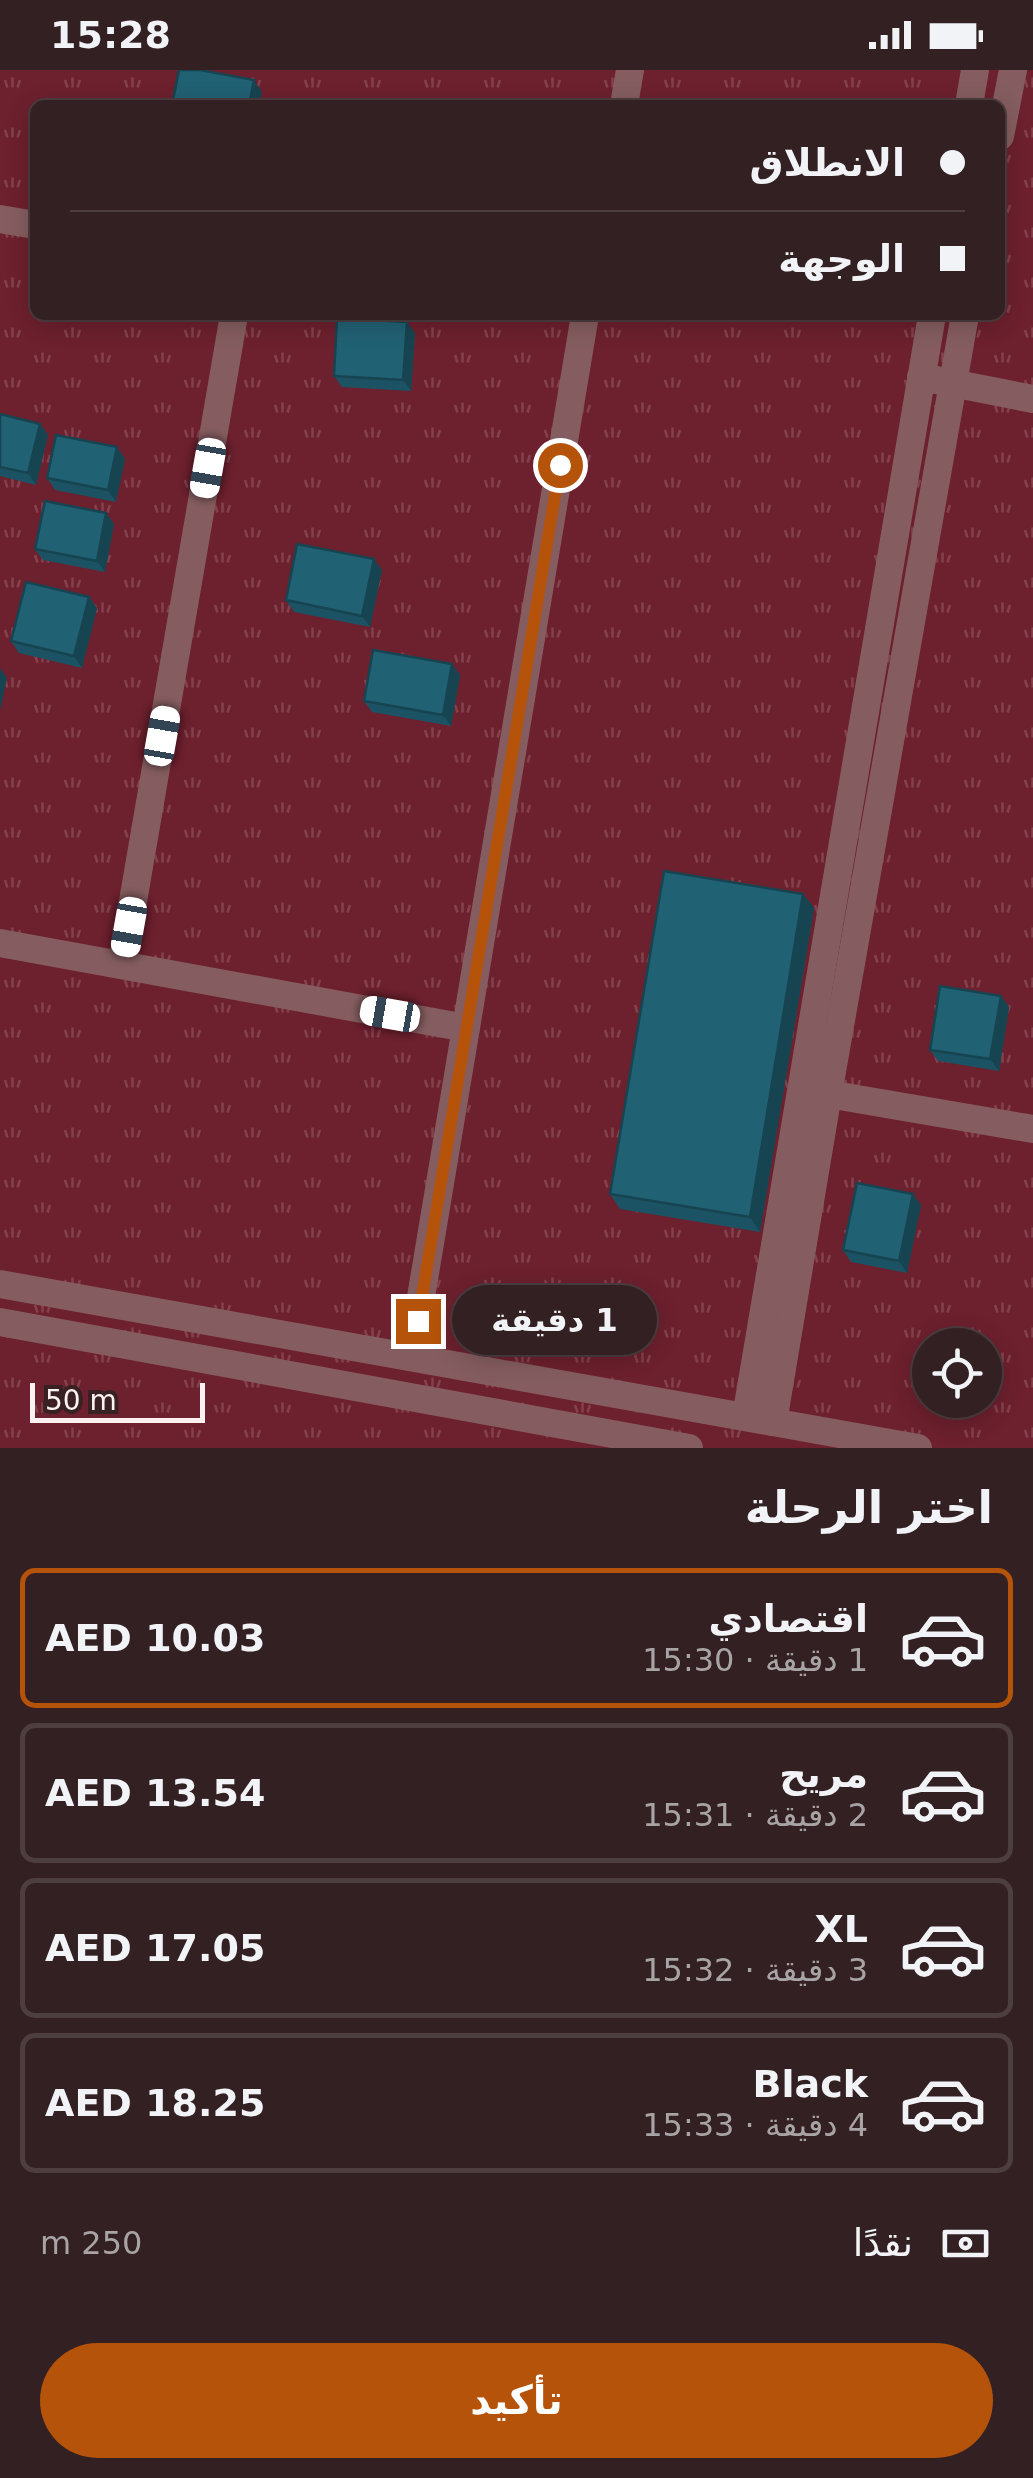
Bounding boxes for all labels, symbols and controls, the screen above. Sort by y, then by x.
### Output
text: 15:28 [50,13,171,57]
text: الانطلاق [750,141,905,185]
text: الوجهة [778,237,905,281]
car [188,436,228,500]
route start [538,443,583,488]
car [142,704,182,768]
car [109,895,149,959]
car [358,994,422,1034]
callout: 1 دقيقة [453,1286,658,1356]
route end [396,1299,441,1344]
text: 1 دقيقة [491,1301,618,1339]
map controls [912,1328,1002,1418]
button: locate [912,1328,1002,1418]
scale bar [30,1378,205,1422]
text: 50 m [45,1384,117,1417]
text: اختر الرحلة [745,1481,993,1534]
icon: car [898,1593,988,1683]
text: اقتصادي [709,1597,868,1641]
text: AED 10.03 [45,1616,265,1660]
text: 1 دقيقة · 15:30 [642,1641,868,1679]
icon: car [898,1748,988,1838]
text: مريح [779,1752,868,1796]
text: AED 13.54 [45,1771,265,1815]
text: 2 دقيقة · 15:31 [642,1796,868,1834]
icon: car [898,1903,988,1993]
text: XL [814,1907,868,1951]
text: AED 17.05 [45,1926,265,1970]
text: 3 دقيقة · 15:32 [642,1951,868,1989]
icon: car [898,2058,988,2148]
text: Black [753,2062,868,2106]
text: AED 18.25 [45,2081,265,2125]
text: 4 دقيقة · 15:33 [642,2106,868,2144]
icon: cash [938,2216,993,2271]
text: نقدًا [853,2221,913,2265]
text: 250 m [40,2224,142,2262]
button: تأكيد [40,2343,993,2458]

